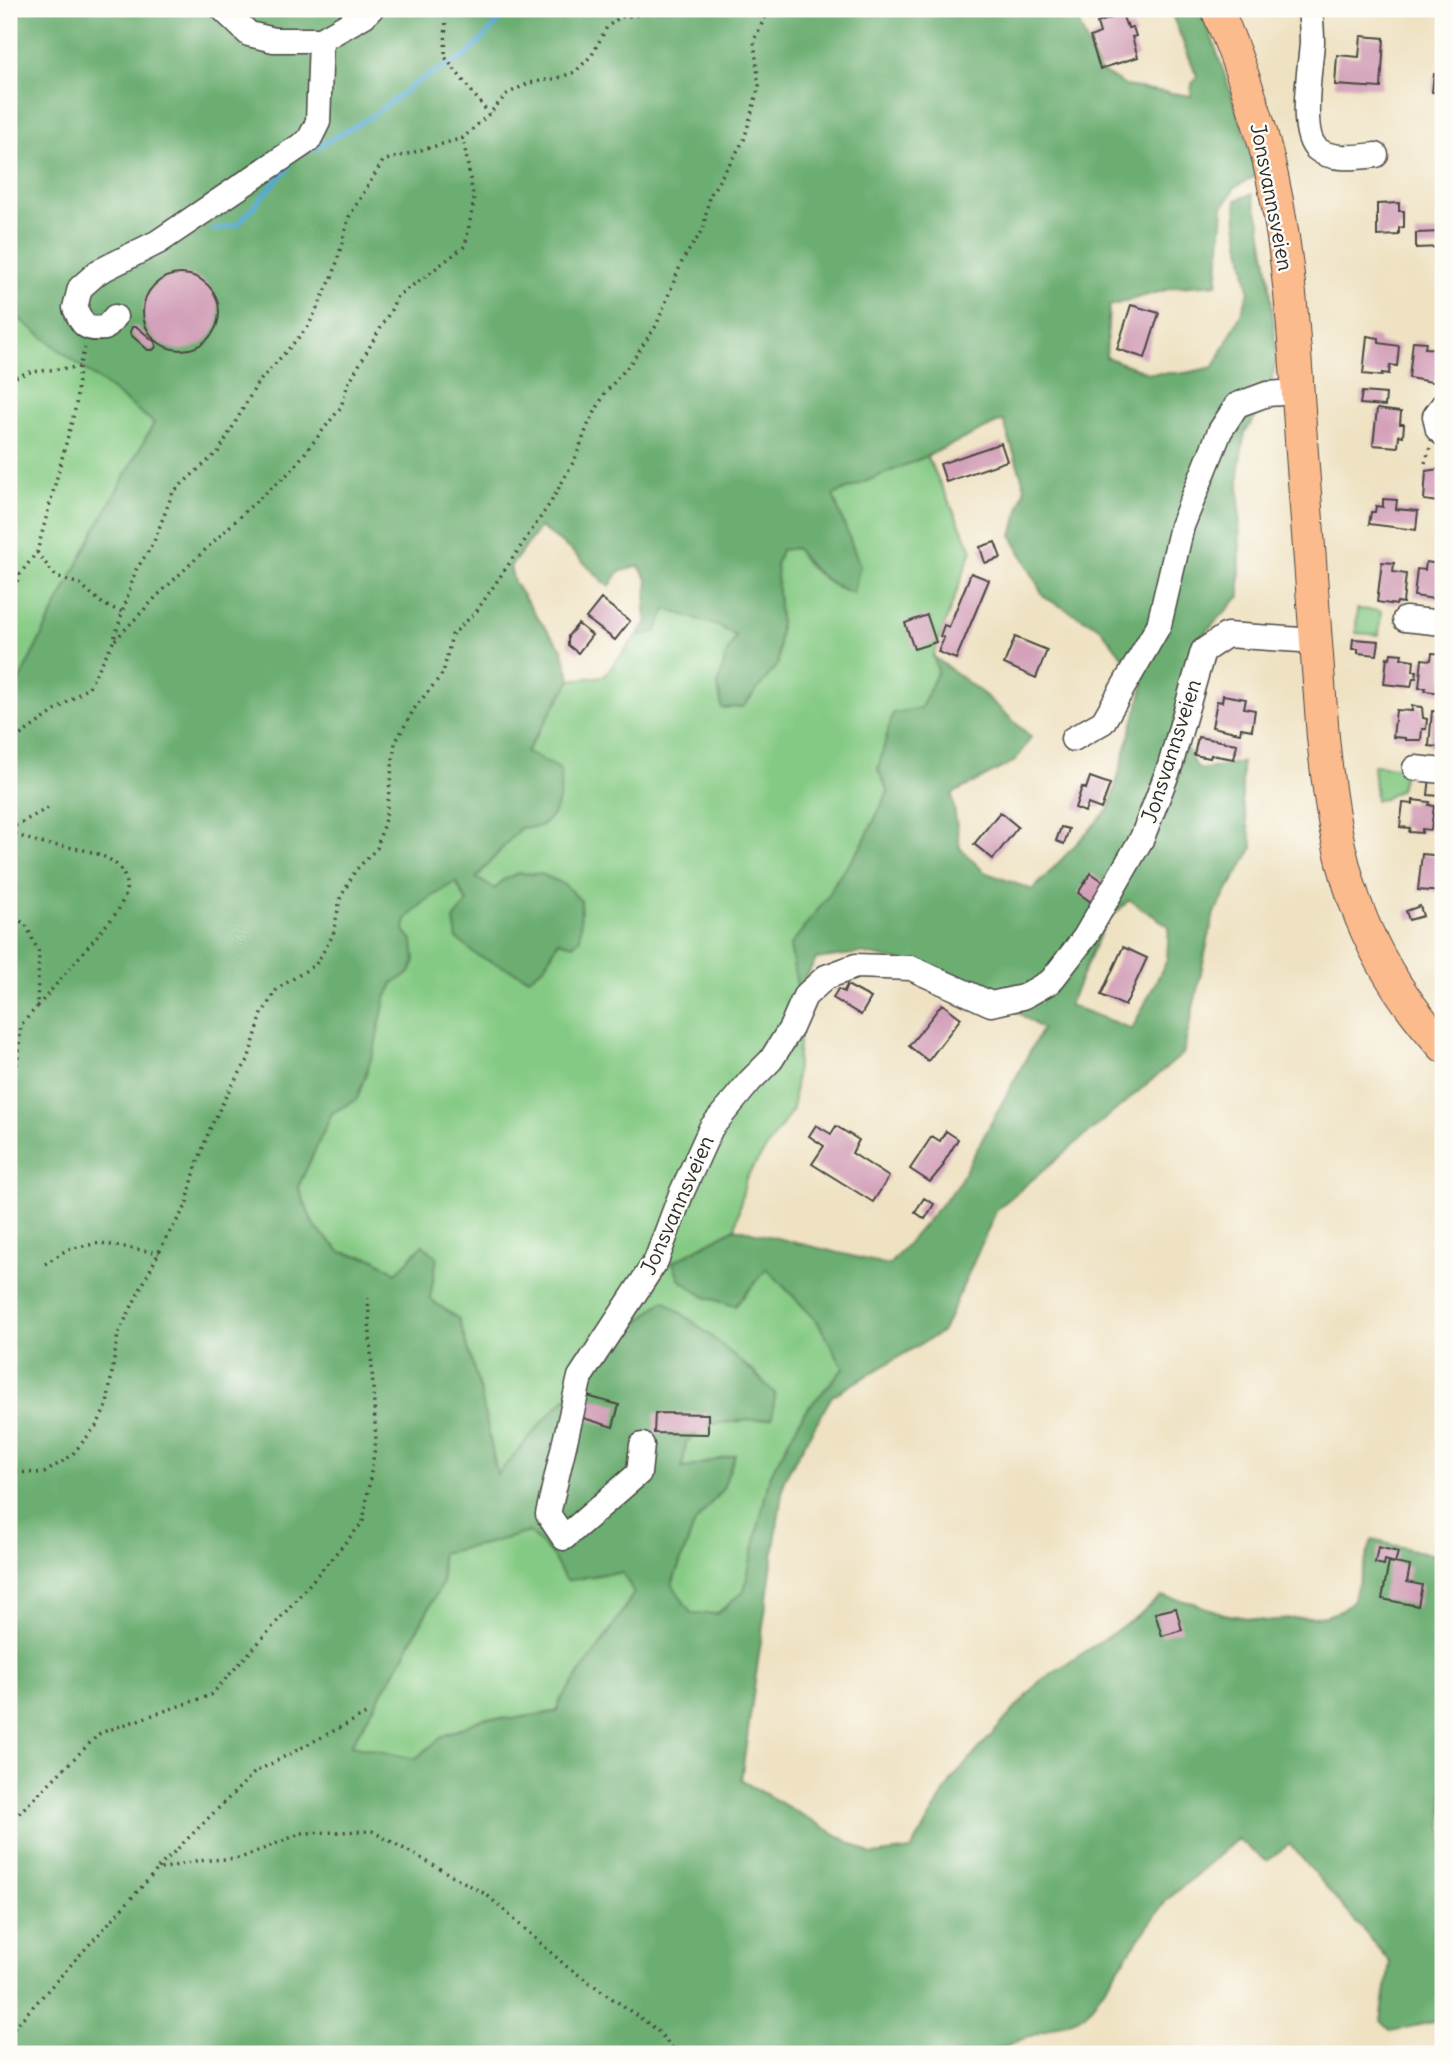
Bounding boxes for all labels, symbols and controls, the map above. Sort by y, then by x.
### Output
street label: Jonsvannsveien [1244,121,1300,273]
street label: Jonsvannsveien [1135,676,1207,826]
street label: Jonsvannsveien [634,1131,720,1279]

